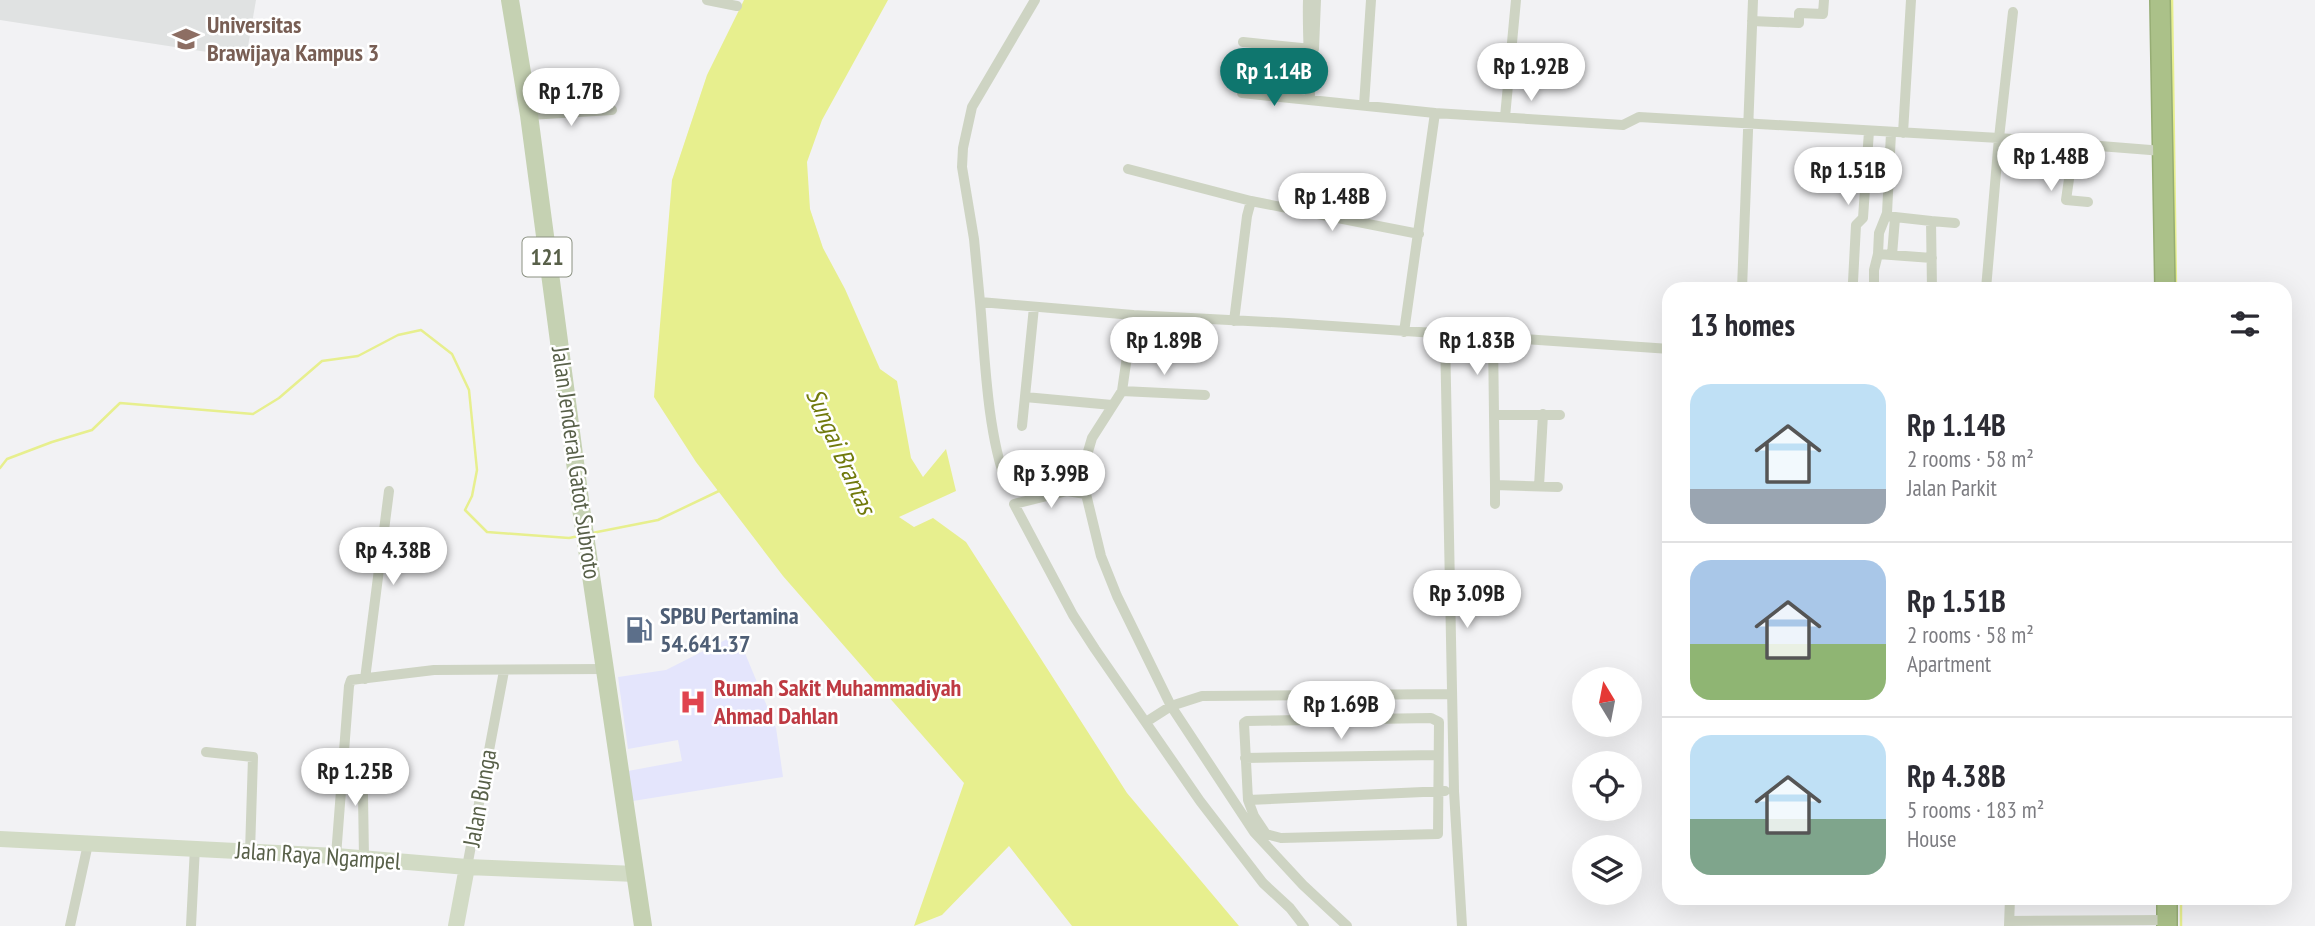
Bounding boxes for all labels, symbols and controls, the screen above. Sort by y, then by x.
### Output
place label: Universitas Brawijaya Kampus 3 [207,9,379,68]
school or university icon: Universitas Brawijaya Kampus 3 [171,24,201,54]
pin: Rp 1.92B [1459,43,1603,103]
pin: Rp 1.14B [1202,48,1346,108]
text: Rp 1.92B [1493,51,1569,80]
text: Rp 1.14B [1236,56,1312,85]
pin: Rp 1.7B [506,68,636,128]
text: Rp 1.7B [539,76,603,105]
pin: Rp 1.48B [1979,134,2123,193]
text: Rp 1.48B [2013,141,2089,170]
pin: Rp 1.51B [1776,148,1920,207]
text: Rp 1.51B [1810,155,1886,184]
pin: Rp 1.48B [1260,174,1404,233]
text: Rp 1.48B [1294,181,1370,210]
road number: 121 [522,238,572,276]
text: 13 homes [1690,305,1795,344]
icon: filters [2226,305,2264,343]
pin: Rp 1.89B [1092,318,1236,377]
pin: Rp 1.83B [1405,318,1549,377]
text: Rp 1.89B [1126,325,1202,354]
text: Rp 1.83B [1439,325,1515,354]
street label: Jalan Jenderal Gatot Subroto [545,344,608,581]
water label: Sungai Brantas [799,383,885,521]
text: Rp 1.14B [1907,405,2006,444]
icon: home [1746,412,1830,496]
text: 2 rooms · 58 m² [1907,444,2034,473]
pin: Rp 3.99B [979,450,1123,510]
text: Rp 3.99B [1013,458,1089,487]
text: Jalan Parkit [1907,473,1997,502]
pin: Rp 4.38B [321,528,465,587]
text: Rp 4.38B [355,535,431,564]
pin: Rp 3.09B [1395,570,1539,630]
text: Rp 3.09B [1429,578,1505,607]
text: Rp 1.51B [1907,581,2006,620]
icon: home [1746,588,1830,672]
place label: SPBU Pertamina 54.641.37 [660,600,799,659]
fuel station icon: SPBU Pertamina 54.641.37 [624,615,654,645]
text: 2 rooms · 58 m² [1907,620,2034,649]
text: Apartment [1907,649,1991,678]
north arrow [1572,667,1642,737]
map controls [1572,667,1642,905]
place label: Rumah Sakit Muhammadiyah Ahmad Dahlan [713,672,961,731]
pin: Rp 1.69B [1269,682,1413,741]
hospital icon: Rumah Sakit Muhammadiyah Ahmad Dahlan [678,687,708,717]
text: Rp 1.69B [1303,689,1379,718]
street label: Jalan Bunga [456,747,503,850]
pin: Rp 1.25B [283,748,427,808]
button: locate [1572,751,1642,821]
text: Rp 1.25B [317,756,393,785]
text: Rp 4.38B [1907,756,2006,795]
icon: home [1746,763,1830,847]
text: 5 rooms · 183 m² [1907,795,2044,824]
text: House [1907,824,1957,853]
street label: Jalan Raya Ngampel [233,834,402,877]
button: layers [1572,835,1642,905]

